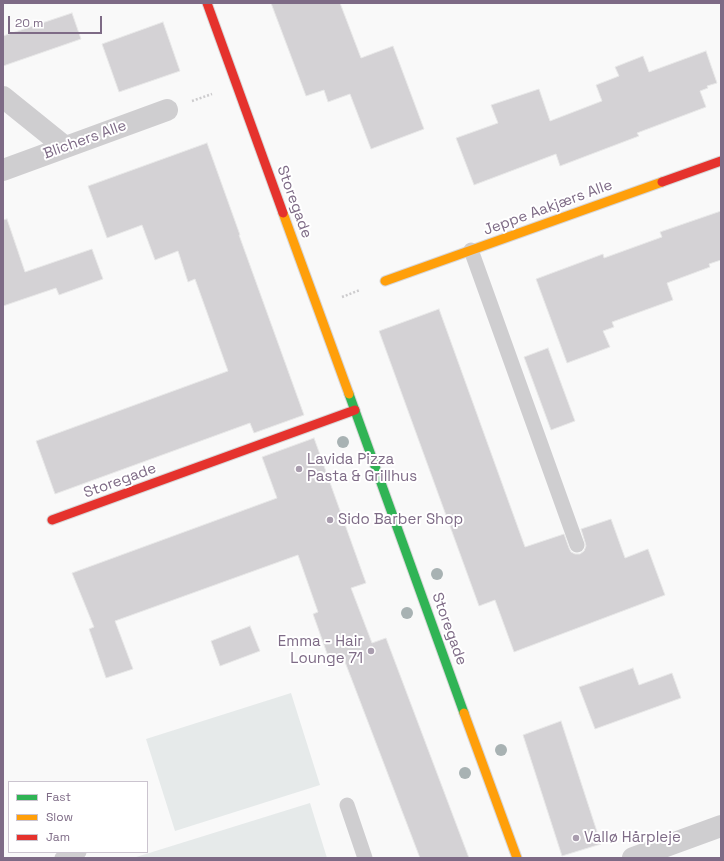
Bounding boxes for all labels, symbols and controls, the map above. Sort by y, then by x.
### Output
scale bar [10,8,104,34]
text: 20 m [15,15,43,31]
street label: Blichers Alle [41,117,129,163]
street label: Storegade [273,163,315,241]
street label: Jeppe Aakjærs Alle [481,176,615,240]
place label: Lavida Pizza Pasta & Grillhus [307,451,417,486]
street label: Storegade [81,460,159,502]
marker: Lavida Pizza Pasta & Grillhus [294,464,304,474]
place label: Sido Barber Shop [338,511,463,529]
marker: Sido Barber Shop [325,515,335,525]
street label: Storegade [428,590,470,668]
place label: Emma - Hair Lounge 71 [278,633,363,668]
marker: Emma - Hair Lounge 71 [366,646,376,656]
legend [8,781,148,853]
text: Fast [46,789,71,805]
text: Slow [46,809,73,825]
text: Jam [46,829,70,845]
place label: Vallø Hårpleje [584,829,681,847]
marker: Vallø Hårpleje [571,833,581,843]

